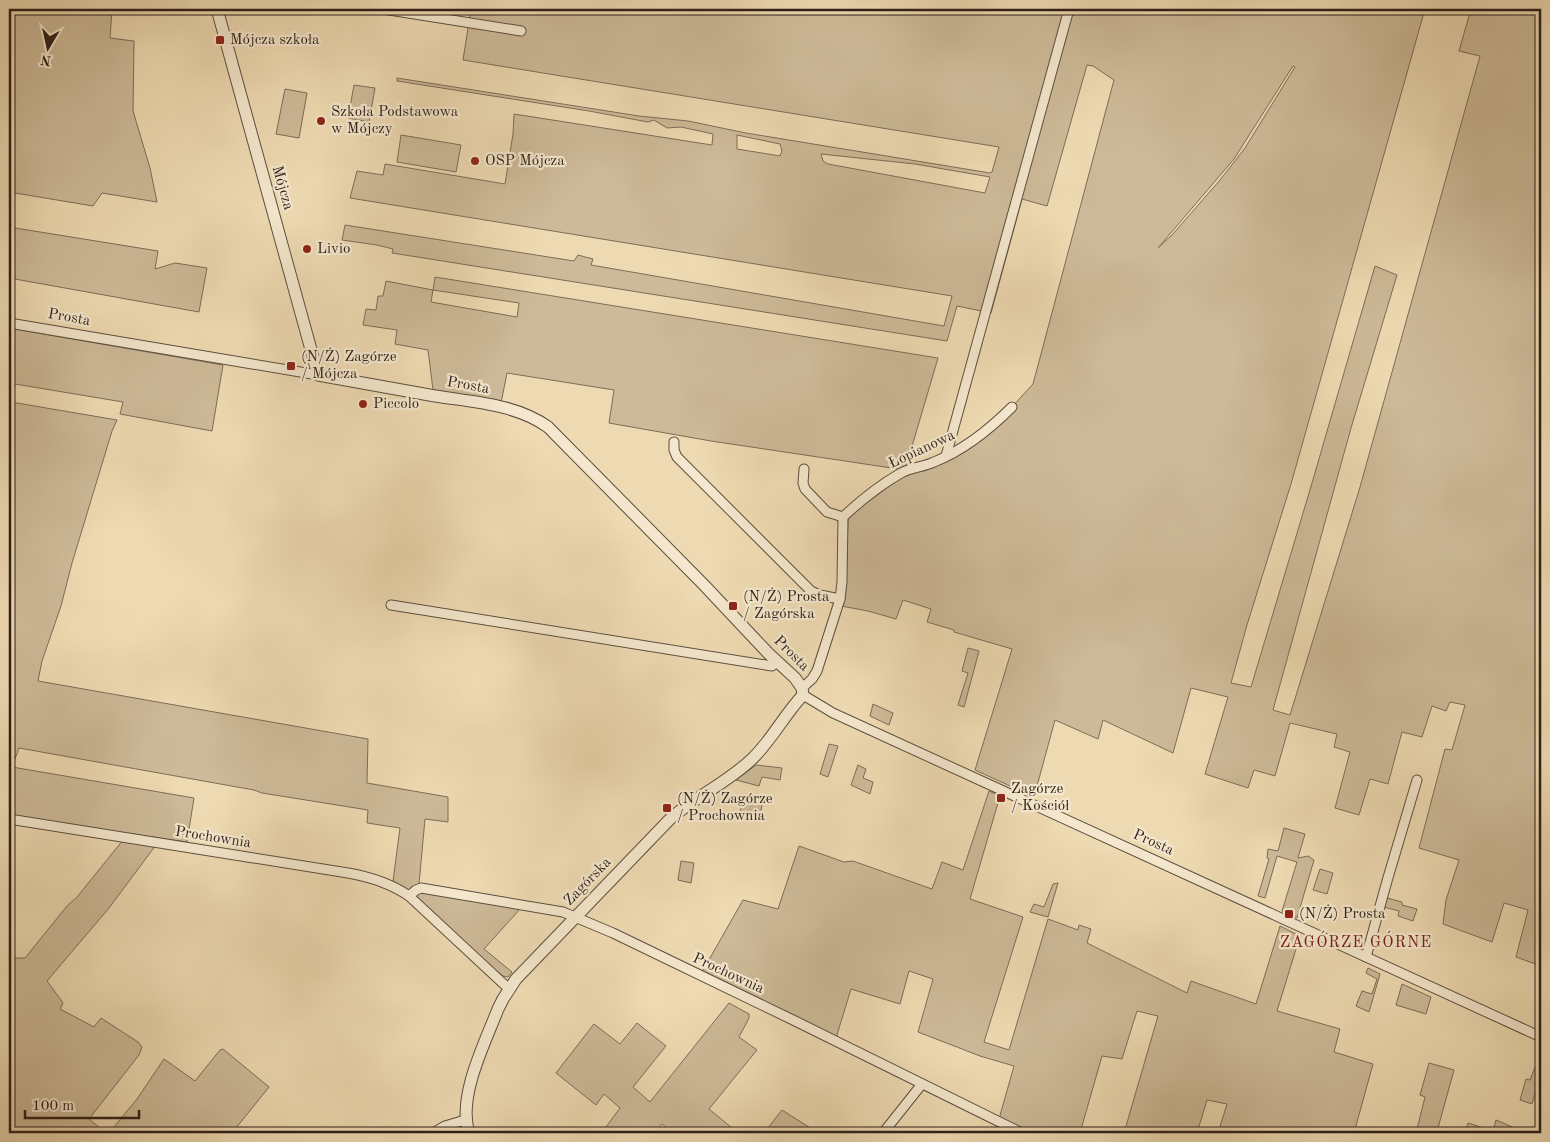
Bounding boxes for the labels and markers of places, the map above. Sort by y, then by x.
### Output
place label: Mójcza szkoła [230,33,320,48]
marker: Mójcza szkoła [214,34,226,46]
place label: Szkoła Podstawowa w Mójczy [331,105,459,137]
marker: Szkoła Podstawowa w Mójczy [315,115,327,127]
place label: OSP Mójcza [485,154,565,169]
marker: OSP Mójcza [469,155,481,167]
place label: Livio [317,242,351,257]
marker: Livio [301,243,313,255]
place label: (N/Ż) Zagórze / Mójcza [301,347,397,382]
marker: (N/Ż) Zagórze / Mójcza [285,360,297,372]
place label: Piccolo [373,397,419,412]
marker: Piccolo [357,398,369,410]
place label: (N/Ż) Prosta / Zagórska [743,587,830,622]
marker: (N/Ż) Prosta / Zagórska [727,600,739,612]
place label: Zagórze / Kościół [1011,782,1069,814]
place label: (N/Ż) Zagórze / Prochownia [677,789,773,824]
marker: Zagórze / Kościół [995,792,1007,804]
marker: (N/Ż) Zagórze / Prochownia [661,802,673,814]
place label: (N/Ż) Prosta [1299,904,1386,922]
marker: (N/Ż) Prosta [1283,908,1295,920]

